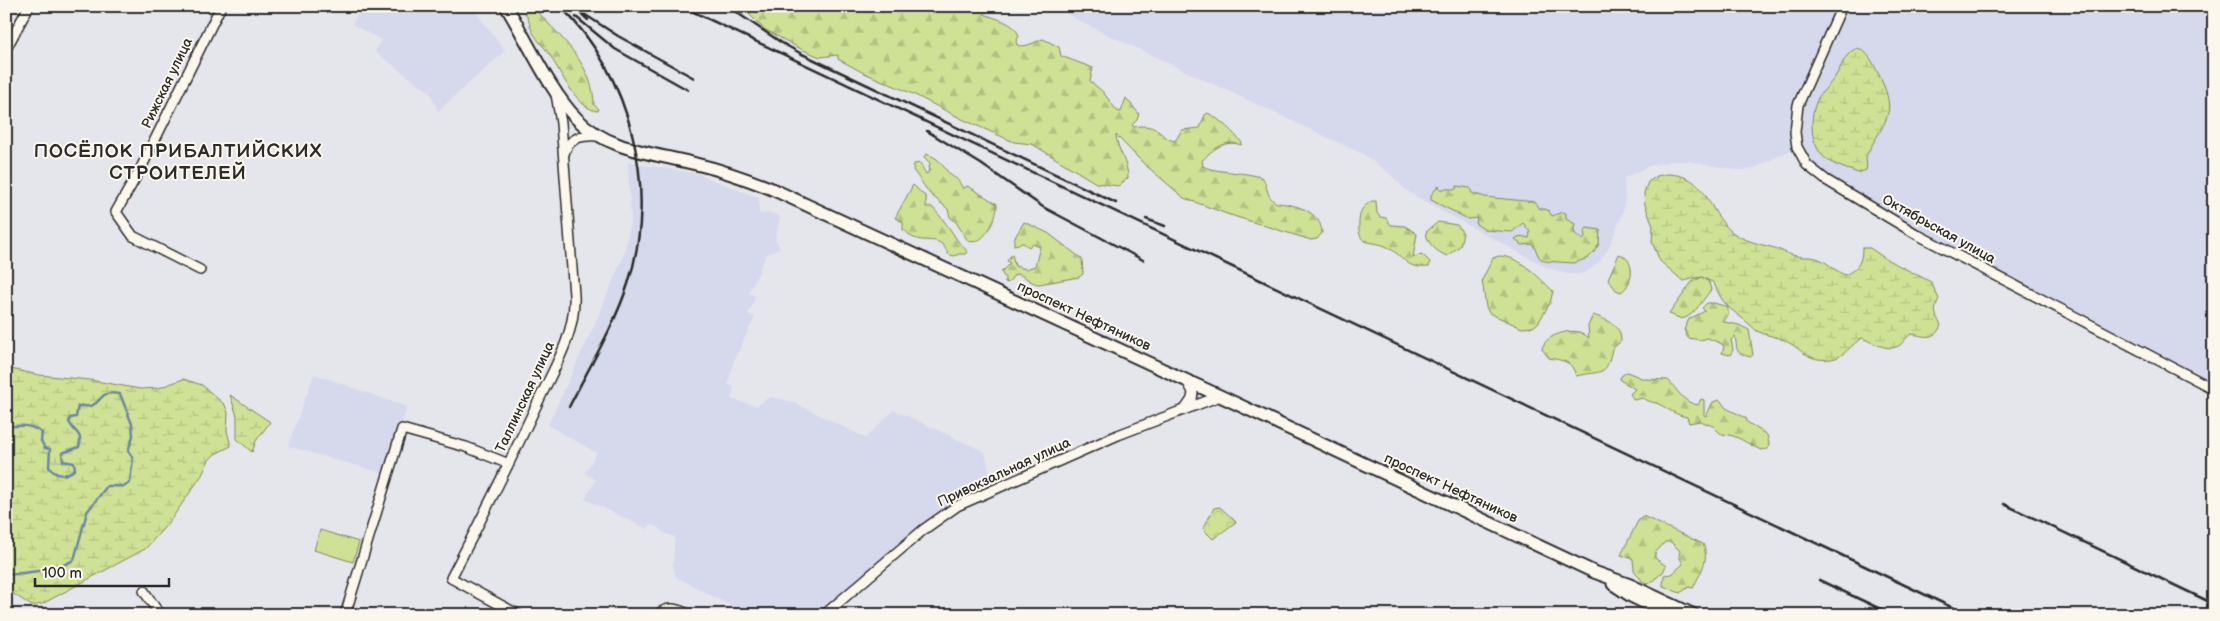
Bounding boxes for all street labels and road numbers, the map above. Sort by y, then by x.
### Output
street label: Рижская улица [138,34,197,131]
street label: Октябрьская улица [1879,191,1999,268]
street label: проспект Нефтяников [1015,278,1154,355]
street label: Таллинская улица [492,338,559,455]
street label: Привокзальная улица [935,433,1074,510]
street label: проспект Нефтяников [1382,450,1521,527]

